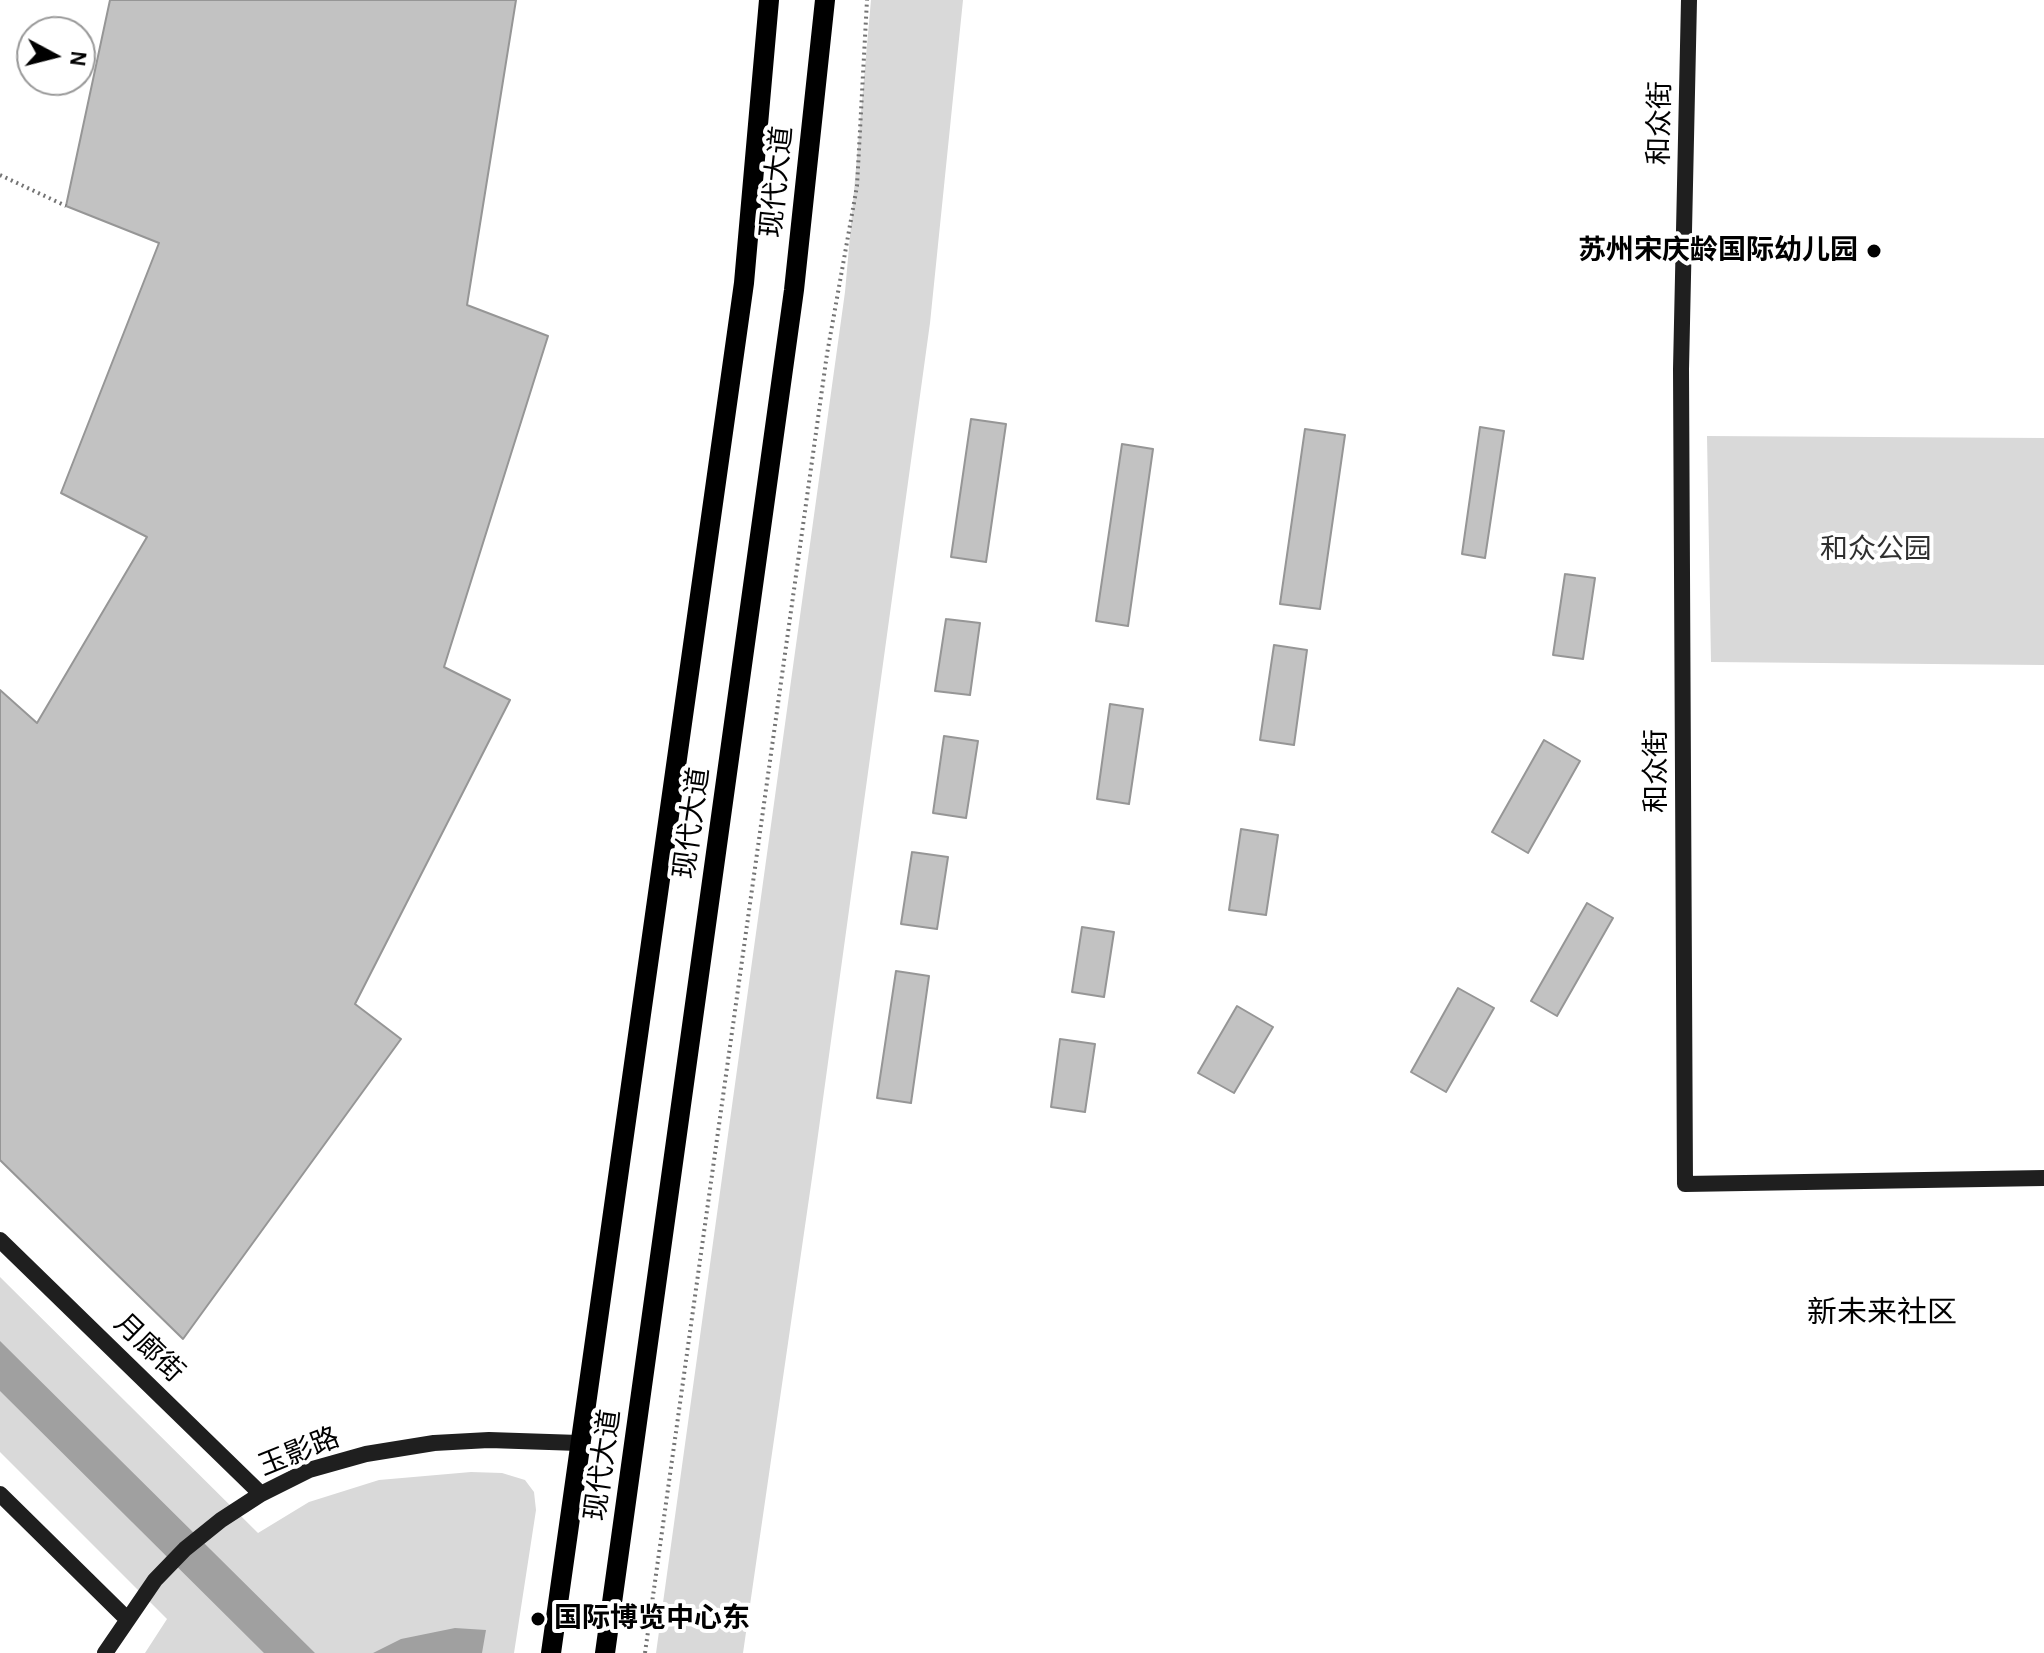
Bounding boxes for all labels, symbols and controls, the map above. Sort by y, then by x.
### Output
north arrow [16,16,96,96]
text: N [66,50,90,68]
street label: 和众街 [1642,81,1678,165]
street label: 现代大道 [754,125,800,239]
place label: 苏州宋庆龄国际幼儿园 [1578,234,1858,268]
marker: 苏州宋庆龄国际幼儿园 [1865,242,1883,260]
park label: 和众公园 [1820,533,1932,567]
street label: 和众街 [1640,729,1674,813]
street label: 现代大道 [668,765,716,881]
district label: 新未来社区 [1807,1295,1957,1331]
street label: 月廊街 [107,1307,191,1389]
street label: 现代大道 [579,1407,627,1523]
street label: 玉影路 [254,1421,344,1483]
place label: 国际博览中心东 [554,1602,750,1636]
marker: 国际博览中心东 [529,1610,547,1628]

